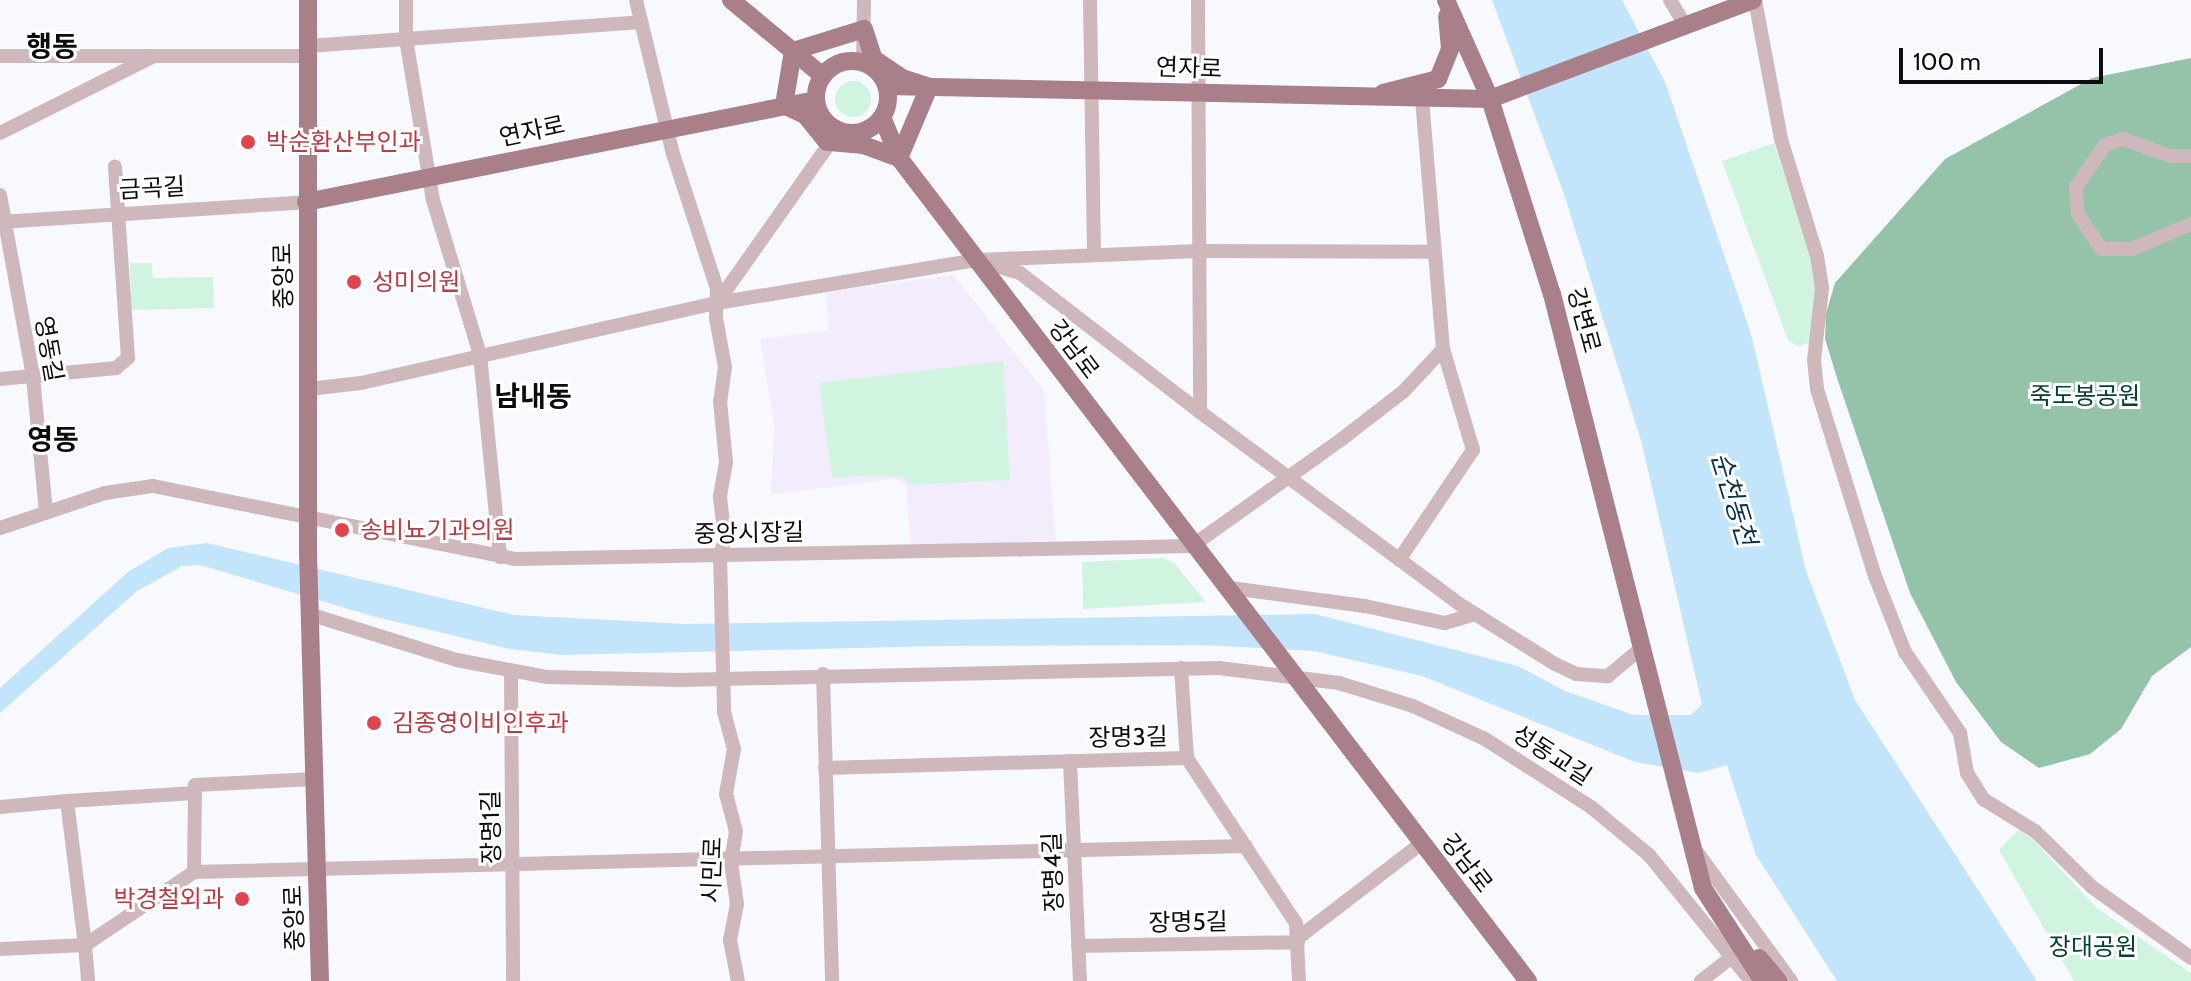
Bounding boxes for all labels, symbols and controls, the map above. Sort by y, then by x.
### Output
district label: 행동 [26,29,78,63]
scale bar [1903,32,2107,82]
text: 100 m [1913,47,1981,76]
street label: 연자로 [1155,52,1223,84]
street label: 연자로 [497,110,567,152]
place label: 박순환산부인과 [266,128,421,156]
marker: 박순환산부인과 [237,131,259,153]
street label: 금곡길 [118,172,186,204]
street label: 중앙로 [268,243,298,309]
place label: 성미의원 [372,268,460,296]
marker: 성미의원 [343,271,365,293]
street label: 강변로 [1562,284,1606,356]
street label: 영동길 [29,314,69,384]
street label: 강남로 [1043,314,1105,384]
district label: 남내동 [494,379,572,413]
park label: 죽도봉공원 [2030,382,2140,410]
district label: 영동 [27,422,79,456]
water label: 순천동천 [1704,449,1762,549]
place label: 송비뇨기과의원 [360,516,515,544]
street label: 중앙시장길 [694,518,804,548]
marker: 송비뇨기과의원 [331,519,353,541]
place label: 김종영이비인후과 [392,709,569,737]
marker: 김종영이비인후과 [363,712,385,734]
street label: 성동교길 [1507,719,1597,791]
street label: 장명3길 [1088,722,1168,752]
street label: 장명1길 [476,790,506,864]
street label: 강남로 [1435,828,1499,898]
street label: 장명4길 [1037,831,1069,913]
street label: 시민로 [696,836,728,904]
street label: 중앙로 [278,884,310,952]
place label: 박경철외과 [114,885,224,913]
marker: 박경철외과 [231,888,253,910]
street label: 장명5길 [1148,907,1228,937]
park label: 장대공원 [2049,933,2137,961]

